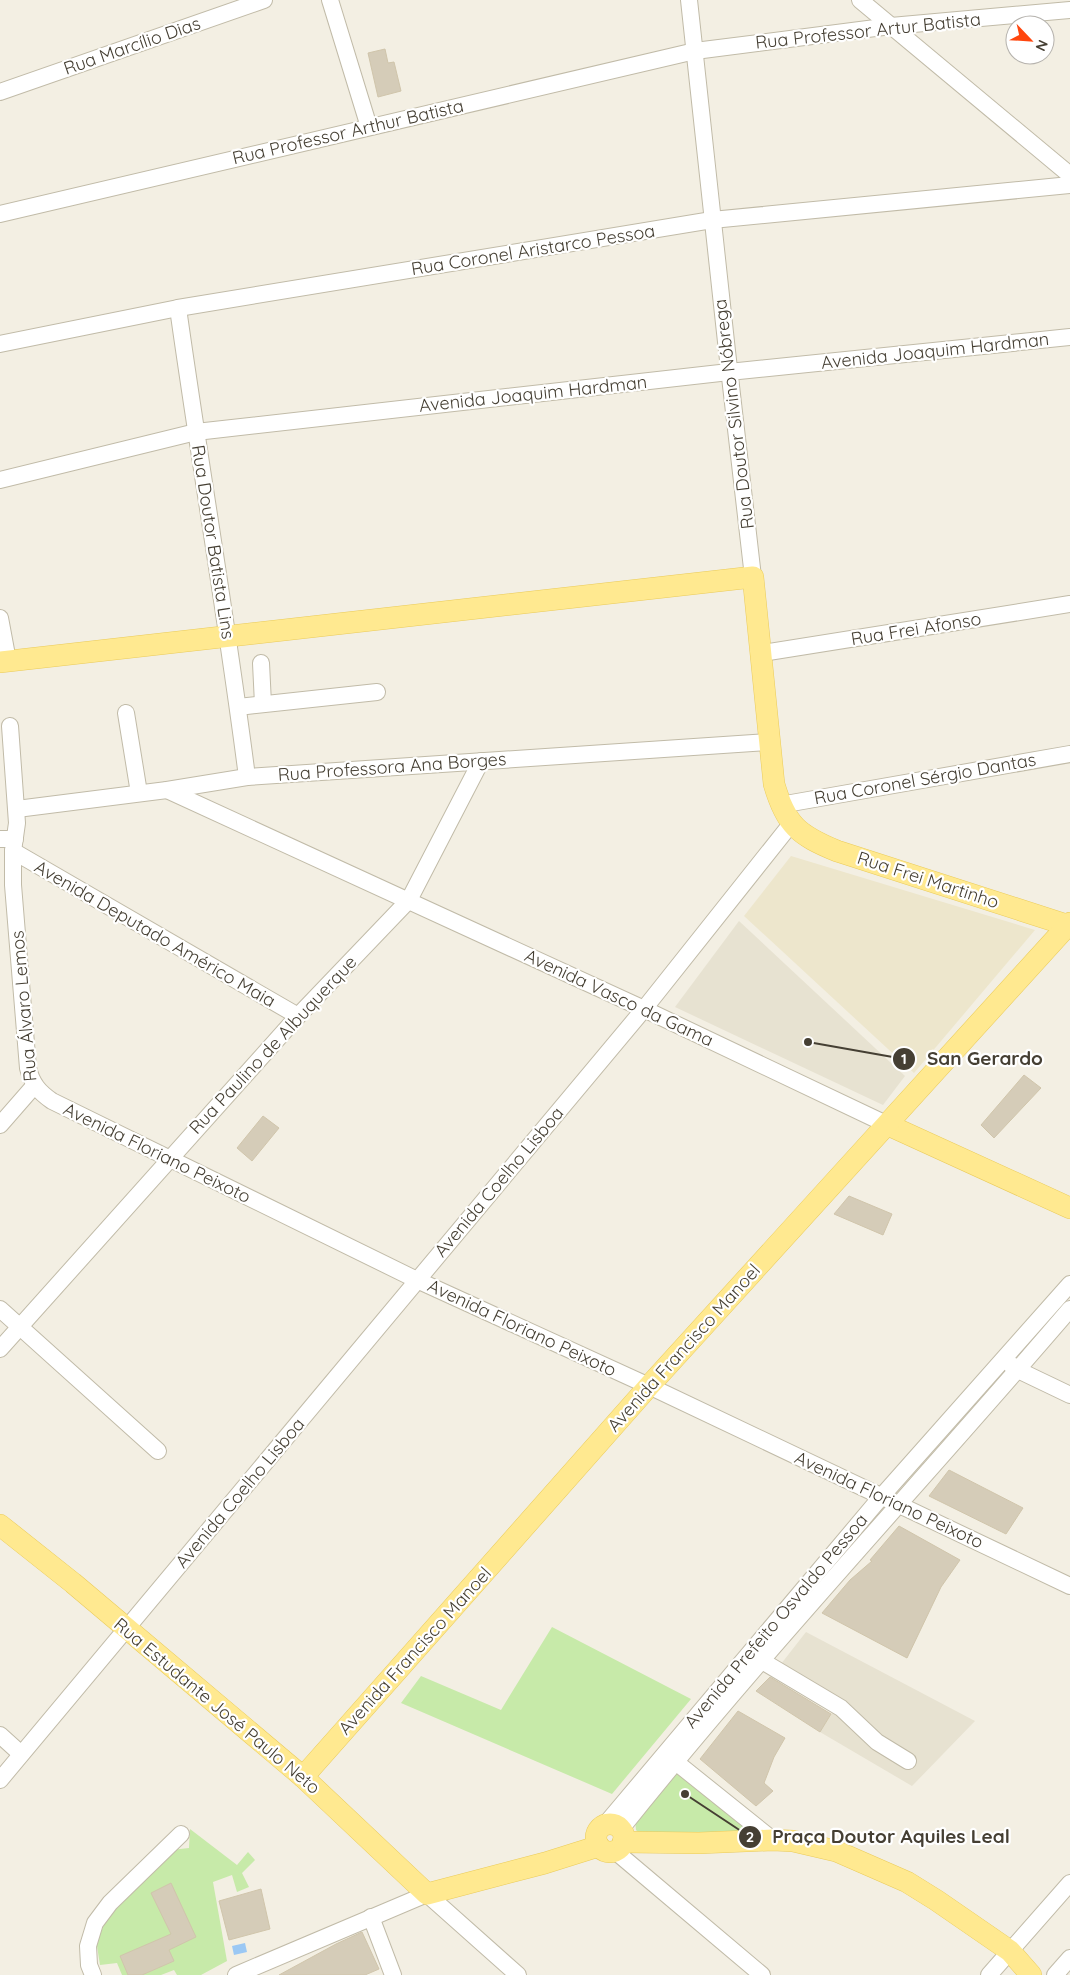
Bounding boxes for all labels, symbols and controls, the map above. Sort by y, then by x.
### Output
street label: Rua Professor Artur Batista [754,7,982,54]
street label: Rua Marcílio Dias [60,11,203,80]
north arrow [1005,15,1055,65]
text: N [1031,37,1052,54]
street label: Rua Professor Arthur Batista [230,94,466,169]
street label: Rua Coronel Aristarco Pessoa [409,219,656,280]
street label: Rua Doutor Silvino Nóbrega [708,298,759,530]
street label: Avenida Joaquim Hardman [820,327,1050,374]
street label: Avenida Joaquim Hardman [418,370,648,417]
street label: Rua Doutor Batista Lins [187,443,240,641]
street label: Rua Frei Afonso [849,607,983,650]
street label: Rua Professora Ana Borges [277,747,507,786]
street label: Rua Coronel Sérgio Dantas [812,748,1038,809]
street label: Rua Frei Martinho [854,846,1002,913]
street label: Avenida Deputado Américo Maia [31,855,280,1012]
street label: Rua Álvaro Lemos [5,930,42,1082]
street label: Avenida Vasco da Gama [521,944,717,1051]
street label: Rua Paulino de Albuquerque [184,951,361,1139]
callout: San Gerardo [892,1042,1053,1076]
text: San Gerardo [927,1046,1043,1070]
text: 1 [901,1049,907,1068]
street label: Avenida Floriano Peixoto [60,1097,255,1208]
street label: Avenida Coelho Lisboa [429,1102,568,1262]
street label: Avenida Francisco Manoel [602,1259,765,1436]
street label: Avenida Floriano Peixoto [424,1274,620,1381]
street label: Avenida Coelho Lisboa [170,1413,309,1573]
street label: Avenida Floriano Peixoto [791,1446,987,1553]
street label: Avenida Prefeito Osvaldo Pessoa [679,1509,872,1733]
street label: Avenida Francisco Manoel [333,1562,496,1739]
street label: Rua Estudante José Paulo Neto [109,1612,325,1799]
callout: Praça Doutor Aquiles Leal [737,1820,1020,1854]
text: Praça Doutor Aquiles Leal [772,1824,1010,1848]
text: 2 [746,1827,754,1846]

